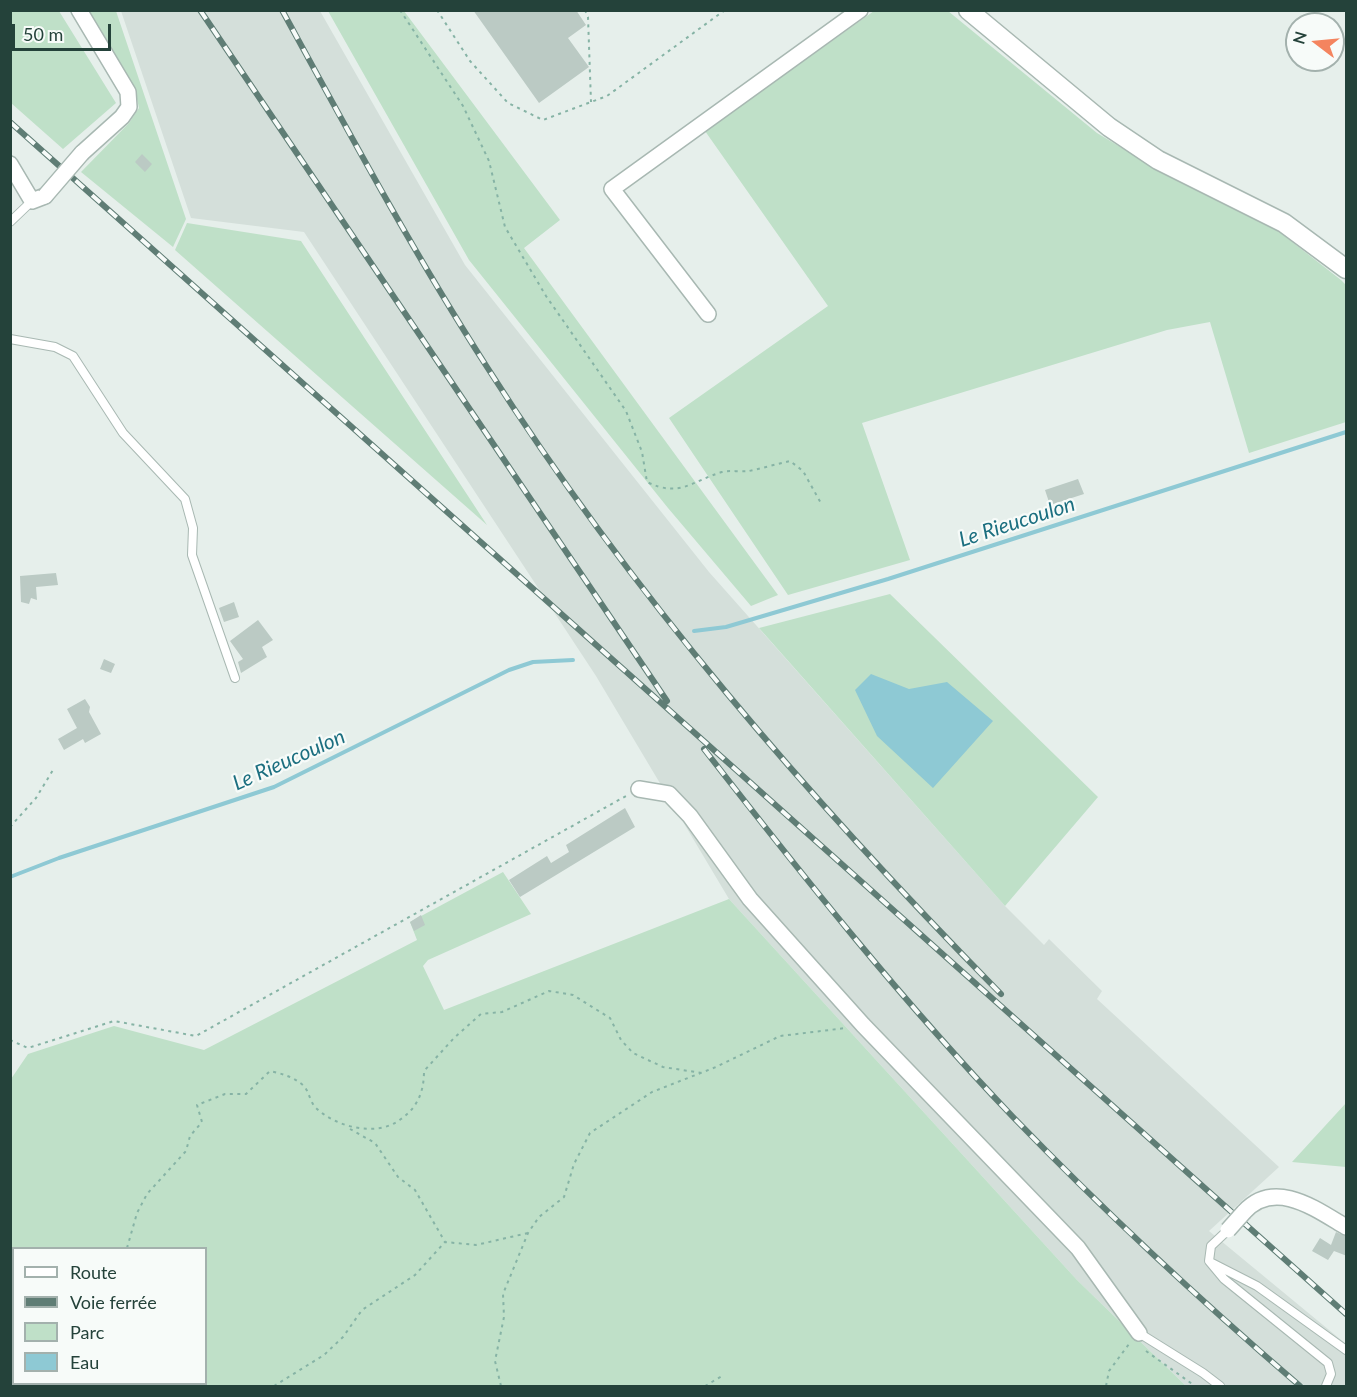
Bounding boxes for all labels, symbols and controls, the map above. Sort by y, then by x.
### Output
scale bar [15,12,114,50]
north arrow [1285,12,1345,72]
text: 50 m [23,23,63,45]
text: N [1288,29,1310,46]
water label: Le Rieucoulon [956,491,1078,553]
water label: Le Rieucoulon [229,724,349,796]
legend [12,1247,207,1385]
text: Route [70,1261,117,1283]
text: Voie ferrée [70,1291,157,1313]
text: Parc [70,1321,104,1343]
text: Eau [70,1351,99,1373]

